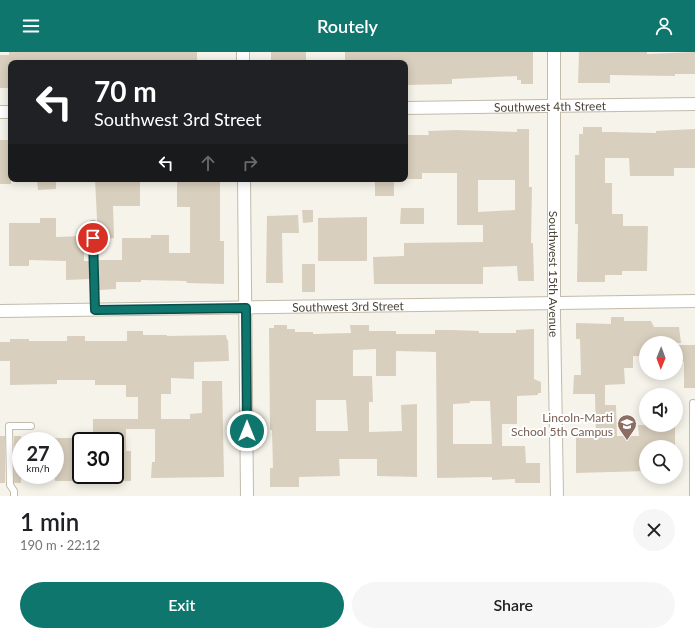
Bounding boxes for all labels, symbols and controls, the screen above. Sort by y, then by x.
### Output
icon: menu [20,15,42,37]
text: Routely [317,15,378,37]
icon: person [653,15,675,37]
text: 70 m [94,74,157,108]
icon: left [28,76,80,128]
street label: Southwest 4th Street [494,98,607,114]
text: Southwest 3rd Street [94,108,262,130]
icon: left [155,152,177,174]
icon: ahead [197,152,219,174]
icon: right [239,152,261,174]
street label: Southwest 15th Avenue [547,211,562,337]
pin [76,221,110,255]
icon: arrive [82,227,104,249]
street label: Southwest 3rd Street [292,298,405,314]
north arrow [639,336,683,380]
map controls [639,336,683,484]
button: sound [639,388,683,432]
position arrow [226,410,268,452]
place label: Lincoln-Marti School 5th Campus [511,410,613,439]
school or university icon: Lincoln-Marti School 5th Campus [616,413,638,441]
speed limit sign: 30 [72,432,124,484]
button: search [639,440,683,484]
text: 27 [26,441,50,465]
text: km/h [26,462,50,474]
text: 1 min [20,507,79,536]
button: close [633,509,675,551]
text: 190 m · 22:12 [20,537,100,553]
button: Exit [20,582,344,628]
button: Share [352,582,675,628]

